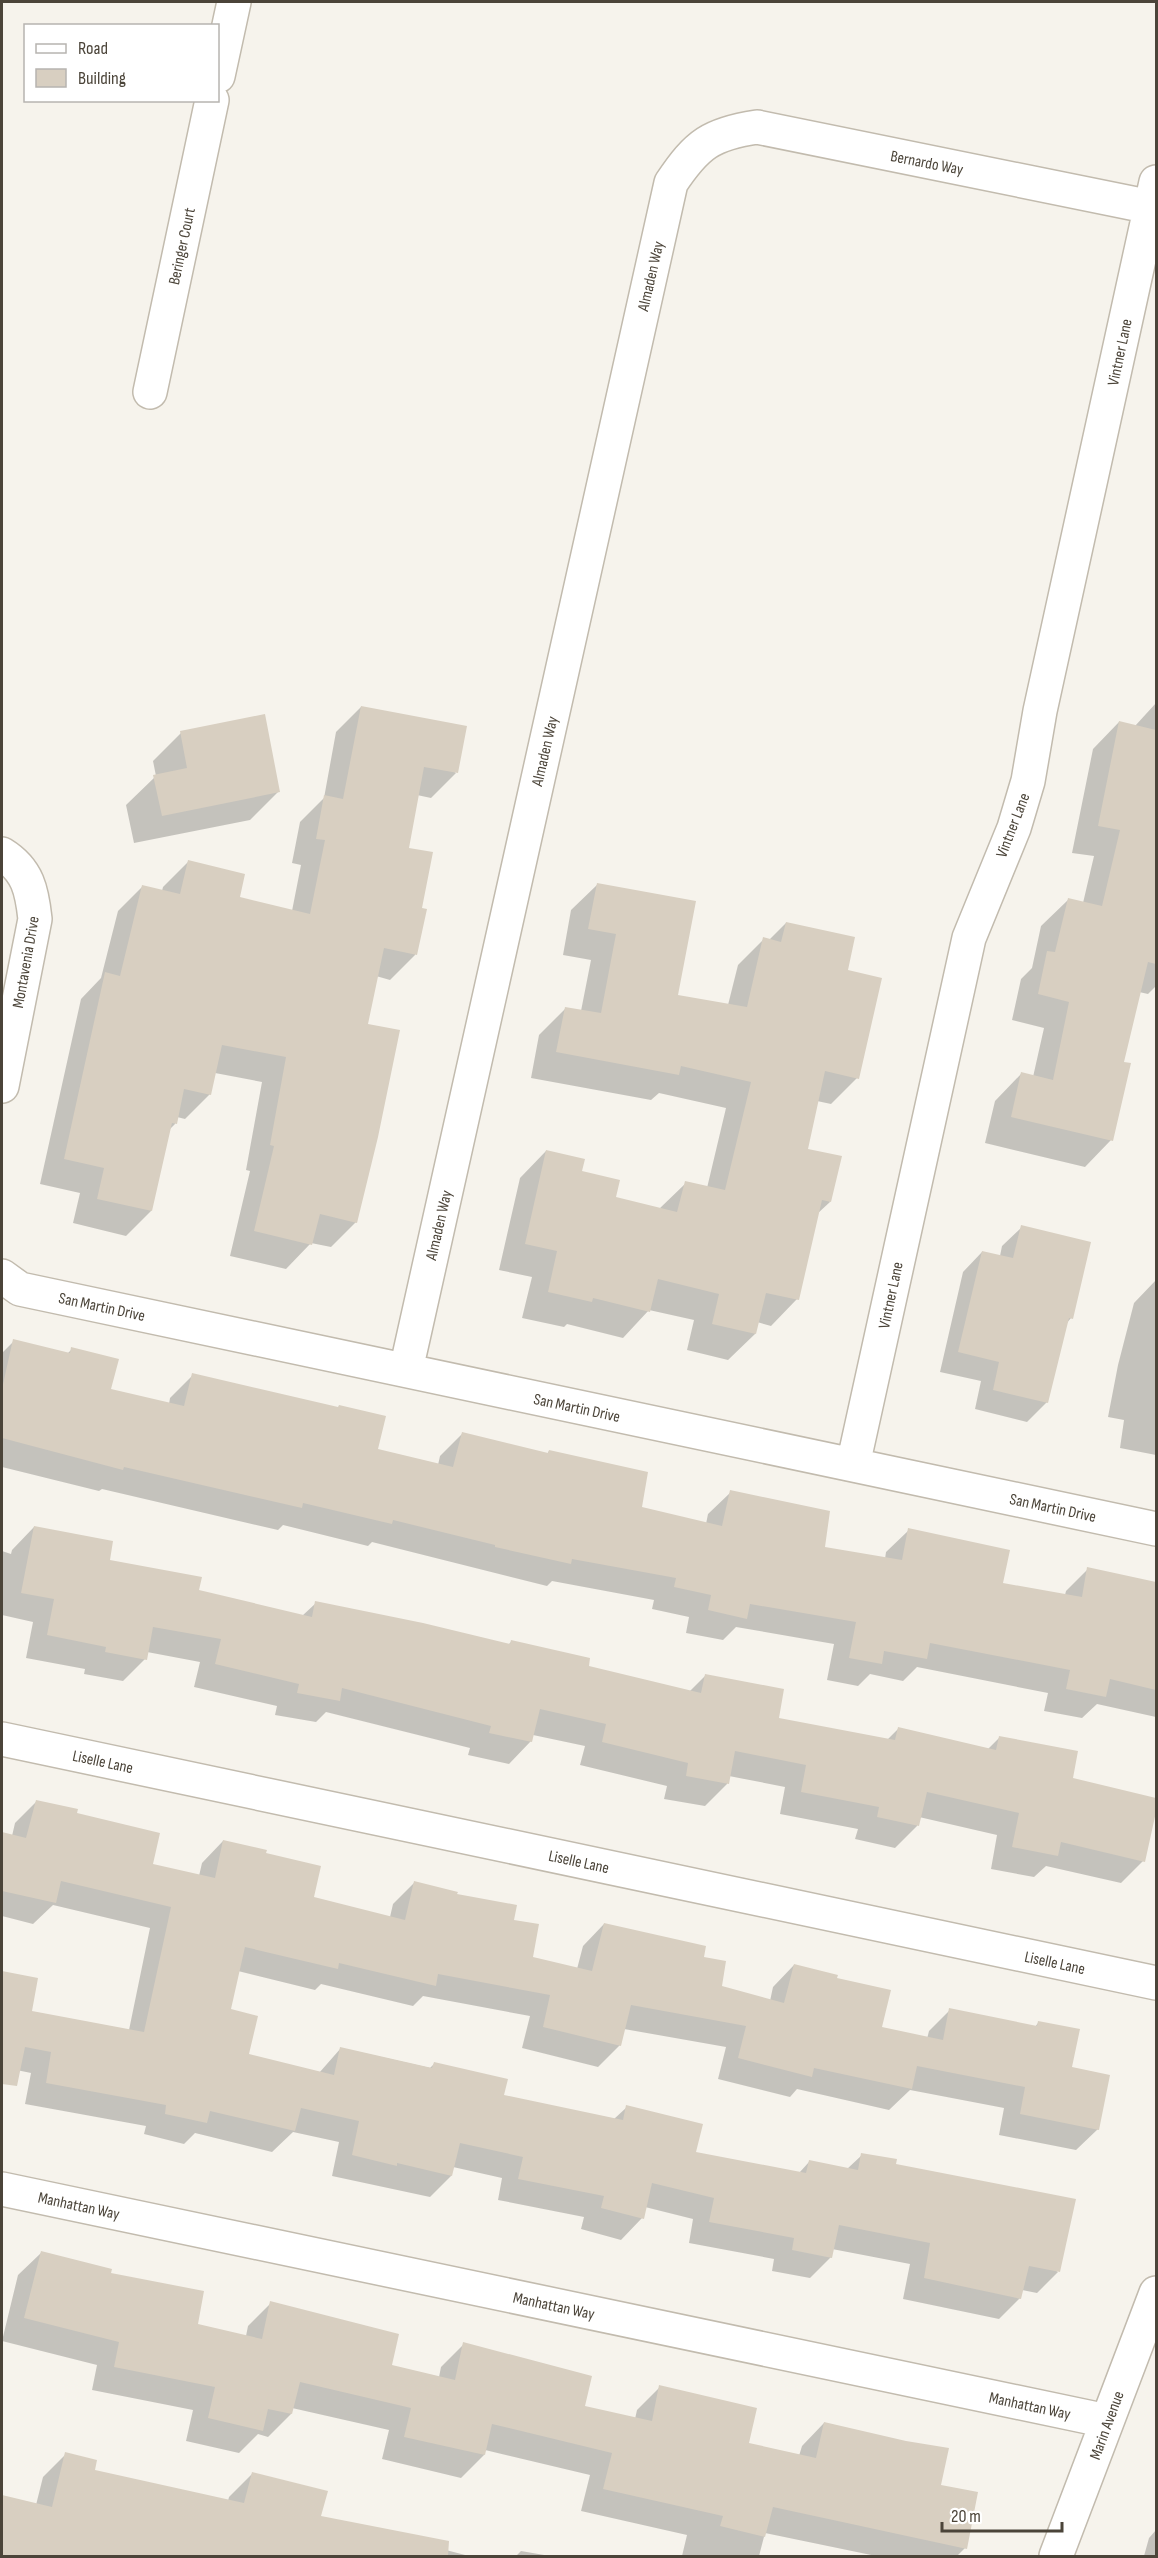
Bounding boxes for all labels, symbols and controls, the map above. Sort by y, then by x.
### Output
legend [24,24,219,102]
text: Road [78,38,108,59]
text: Building [78,68,126,89]
street label: Bernardo Way [889,147,965,180]
street label: Beringer Court [165,206,200,287]
street label: Almaden Way [634,240,669,314]
street label: Vintner Lane [1104,317,1137,387]
street label: Almaden Way [528,715,563,789]
street label: Vintner Lane [992,790,1034,861]
street label: Montavenia Drive [9,915,44,1010]
street label: Almaden Way [422,1189,457,1263]
street label: Vintner Lane [875,1260,908,1330]
street label: San Martin Drive [57,1289,147,1326]
street label: San Martin Drive [532,1390,622,1427]
street label: San Martin Drive [1008,1490,1098,1527]
street label: Liselle Lane [71,1747,135,1778]
street label: Liselle Lane [547,1847,611,1878]
street label: Liselle Lane [1023,1948,1087,1979]
street label: Manhattan Way [36,2189,121,2224]
street label: Manhattan Way [511,2289,596,2324]
street label: Manhattan Way [987,2389,1072,2424]
street label: Marin Avenue [1086,2389,1129,2462]
scale bar [942,2495,1062,2533]
text: 20 m [951,2506,981,2527]

